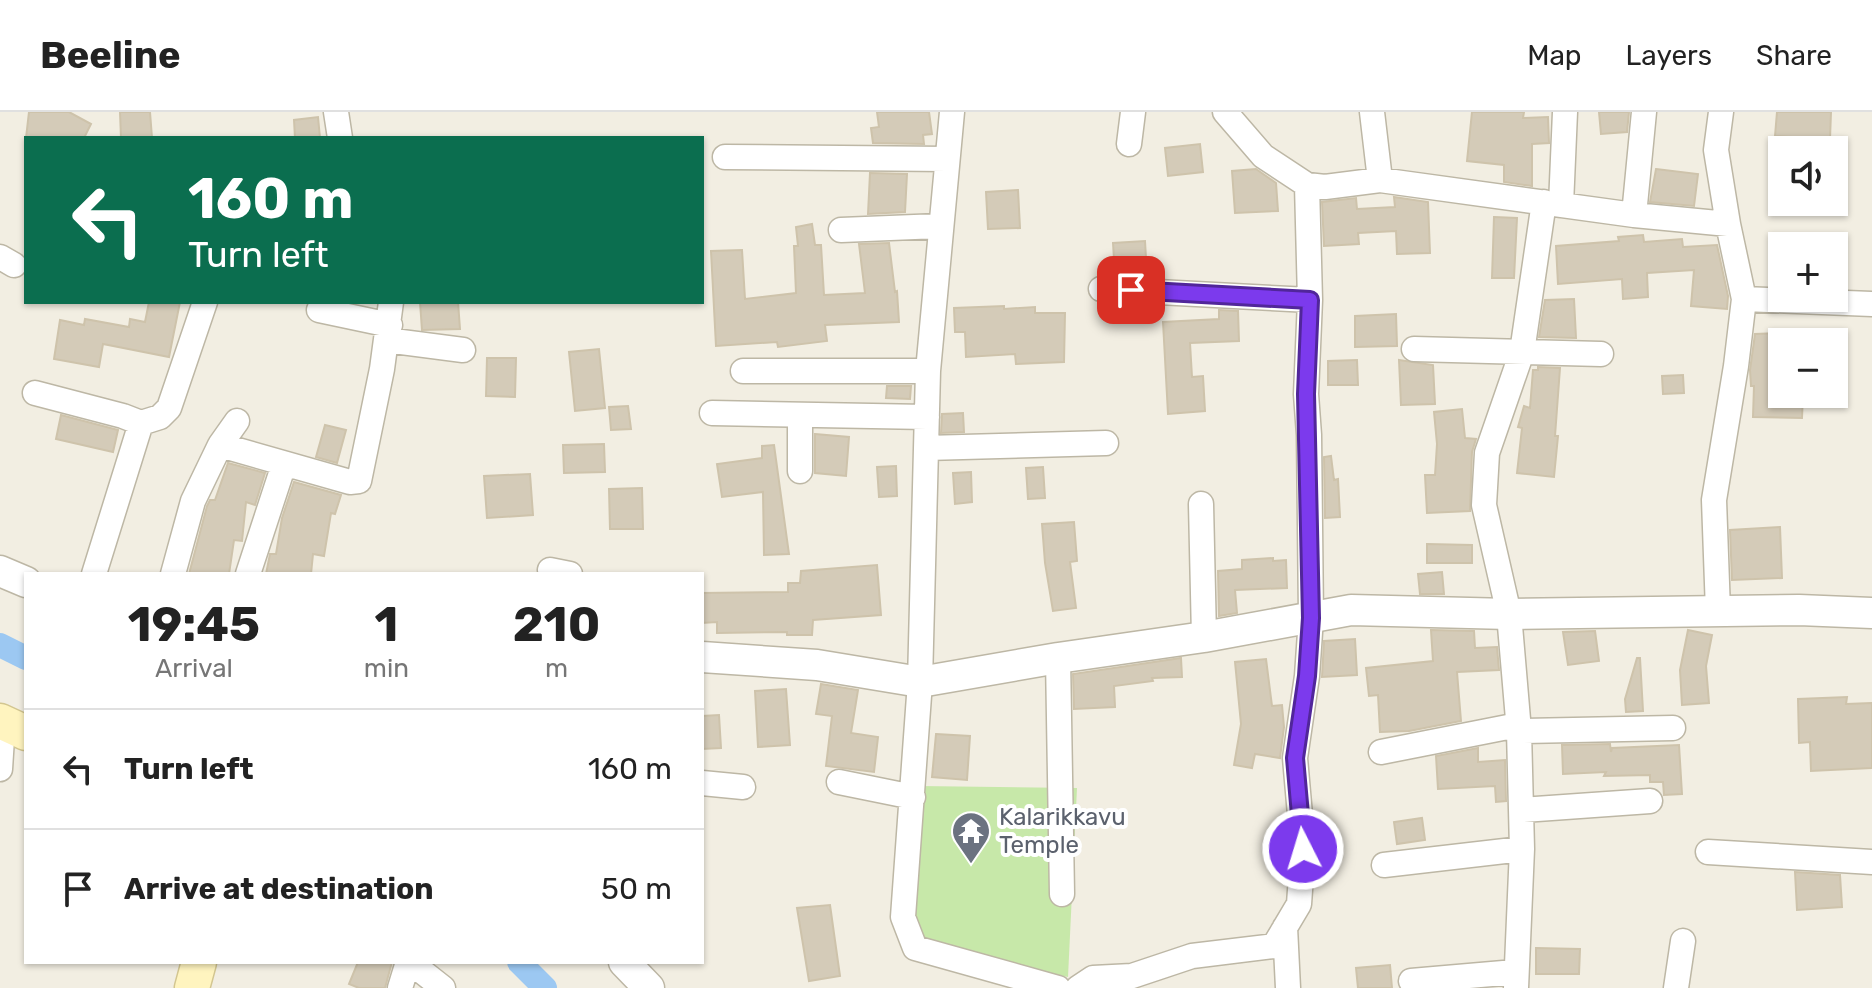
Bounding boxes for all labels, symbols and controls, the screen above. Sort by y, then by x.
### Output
text: Beeline [40,32,181,78]
text: Map [1527,39,1582,72]
text: Layers [1626,39,1712,72]
text: Share [1756,39,1832,72]
map controls [1768,136,1848,408]
button: sound [1768,136,1848,216]
text: 160 m [188,166,354,232]
icon: left [56,168,160,272]
button: + [1768,232,1848,312]
text: Turn left [188,233,329,276]
pin [1097,256,1165,324]
icon: arrive [1109,268,1153,312]
button: − [1768,328,1848,408]
text: 19:45 [128,596,260,653]
text: 1 [374,596,398,653]
text: 210 [513,596,600,653]
text: Arrival [155,653,233,684]
text: min [364,653,409,684]
text: m [545,653,568,684]
icon: left [56,747,100,791]
text: Turn left [124,751,254,787]
text: 160 m [588,751,672,787]
place label: Kalarikkavu Temple [999,803,1126,859]
position arrow [1261,807,1345,891]
temple icon: Kalarikkavu Temple [950,810,992,865]
icon: arrive [56,867,100,911]
text: Arrive at destination [124,871,434,907]
text: 50 m [601,871,672,907]

